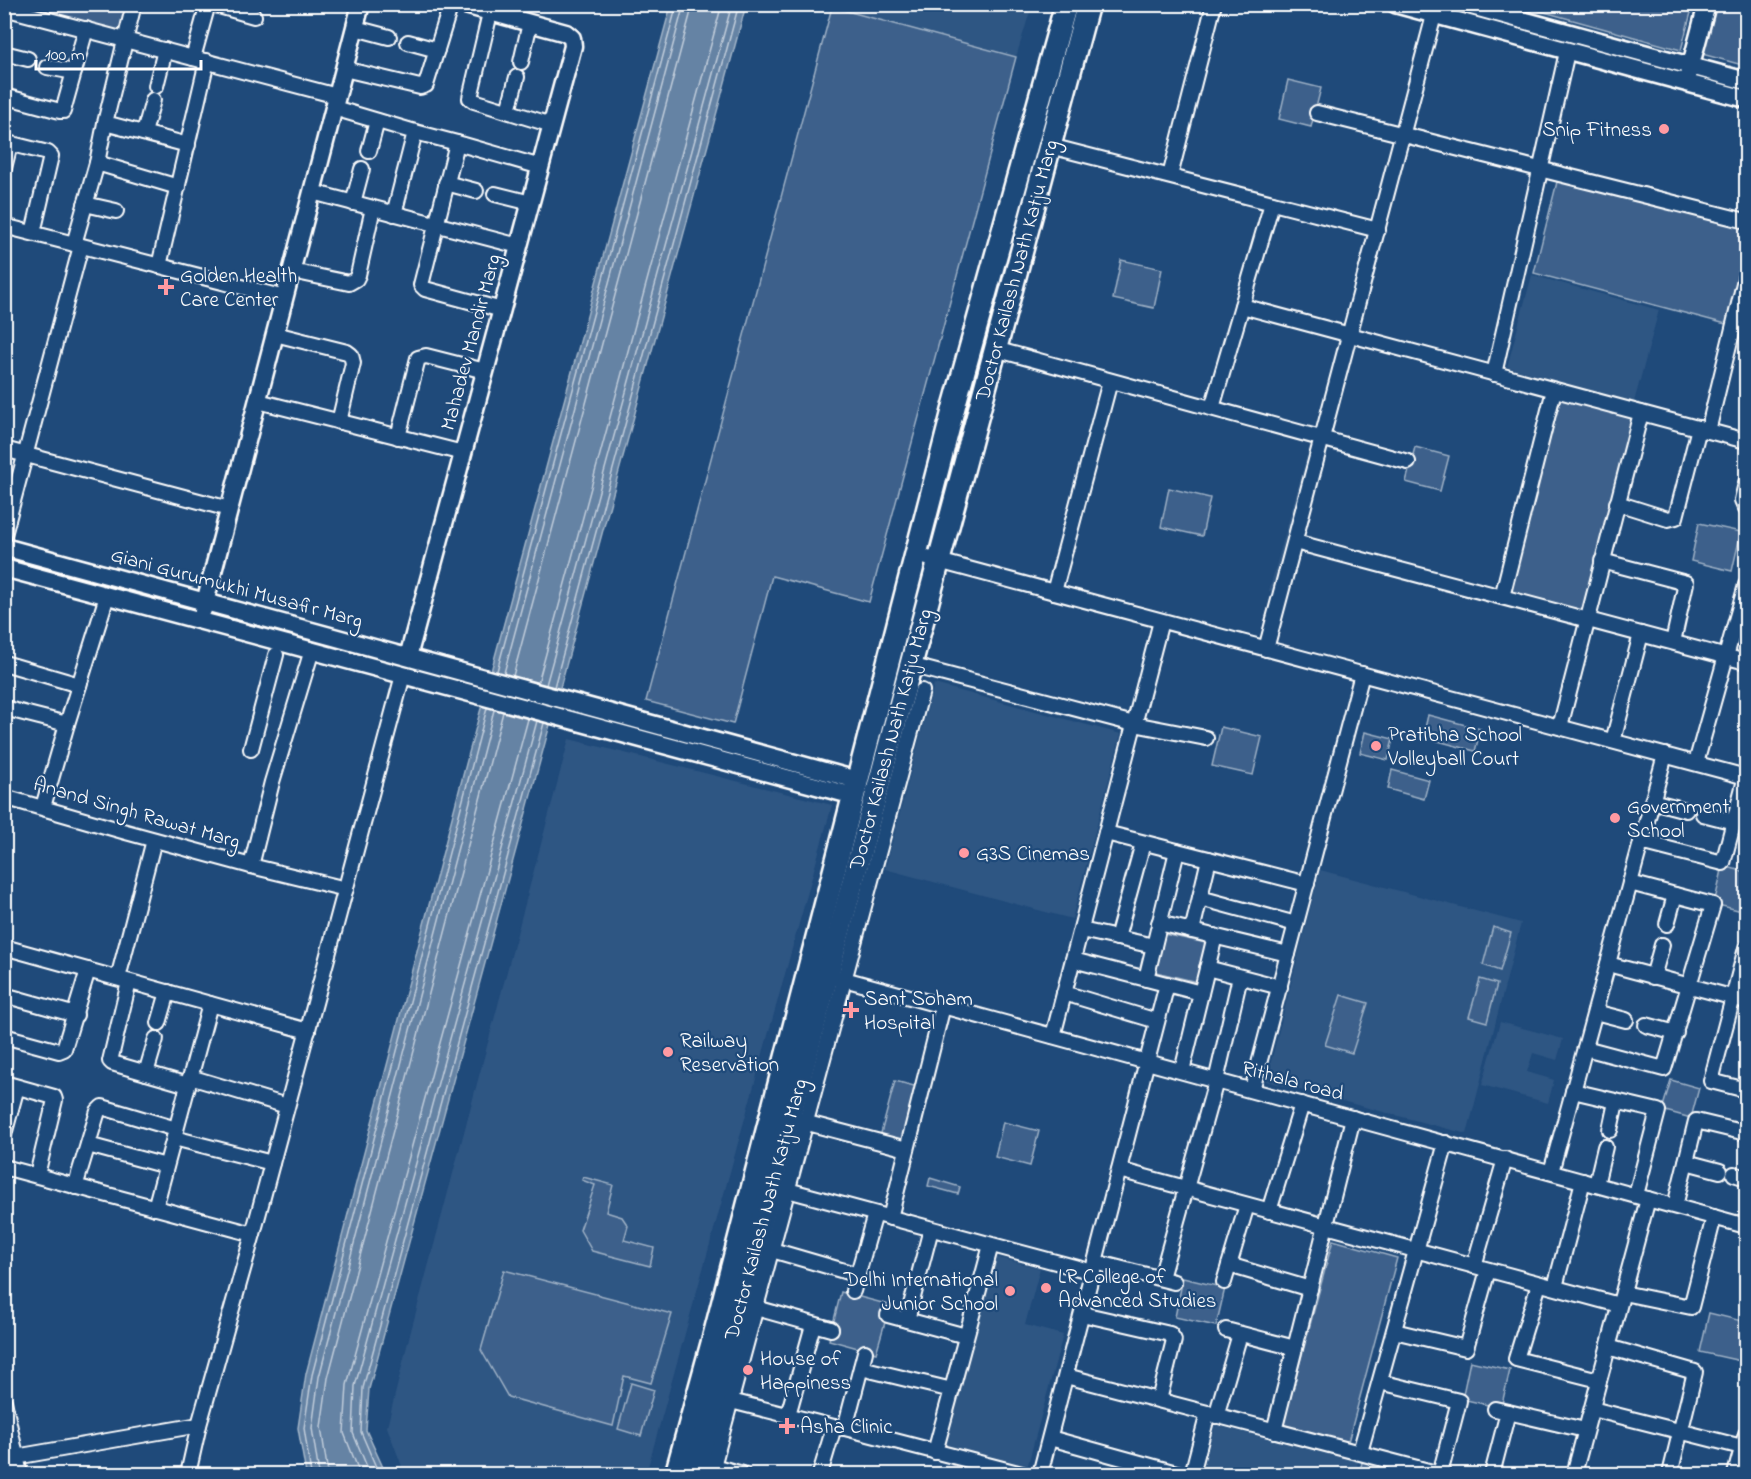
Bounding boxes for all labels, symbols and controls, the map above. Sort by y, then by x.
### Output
scale bar [36,33,201,71]
text: 100 m [45,43,85,69]
place label: Snip Fitness [1542,116,1652,146]
marker: Snip Fitness [1657,122,1671,136]
street label: Doctor Kailash Nath Katju Marg [968,137,1069,406]
street label: Mahadev Mandir Marg [434,251,512,435]
place label: Golden Health Care Center [180,262,297,316]
marker: Golden Health Care Center [157,278,175,296]
street label: Giani Gurumukhi Musafir Marg [107,541,366,639]
street label: Doctor Kailash Nath Katju Marg [842,606,943,875]
place label: Pratibha School Volleyball Court [1387,721,1522,777]
marker: Pratibha School Volleyball Court [1369,739,1383,753]
street label: Anand Singh Rawat Marg [29,770,243,860]
place label: Government School [1627,793,1729,847]
marker: Government School [1608,811,1622,825]
place label: G3S Cinemas [976,840,1090,870]
marker: G3S Cinemas [957,846,971,860]
place label: Sant Soham Hospital [864,985,973,1039]
marker: Sant Soham Hospital [842,1001,860,1019]
place label: Railway Reservation [680,1027,779,1081]
marker: Railway Reservation [661,1045,675,1059]
street label: Rithala road [1238,1054,1347,1110]
street label: Doctor Kailash Nath Katju Marg [717,1076,818,1345]
place label: LR College of Advanced Studies [1058,1263,1217,1317]
place label: Delhi International Junior School [843,1266,998,1320]
marker: LR College of Advanced Studies [1039,1281,1053,1295]
marker: Delhi International Junior School [1003,1284,1017,1298]
place label: House of Happiness [760,1345,851,1399]
marker: House of Happiness [741,1363,755,1377]
place label: Asha Clinic [800,1413,893,1443]
marker: Asha Clinic [778,1417,796,1435]

